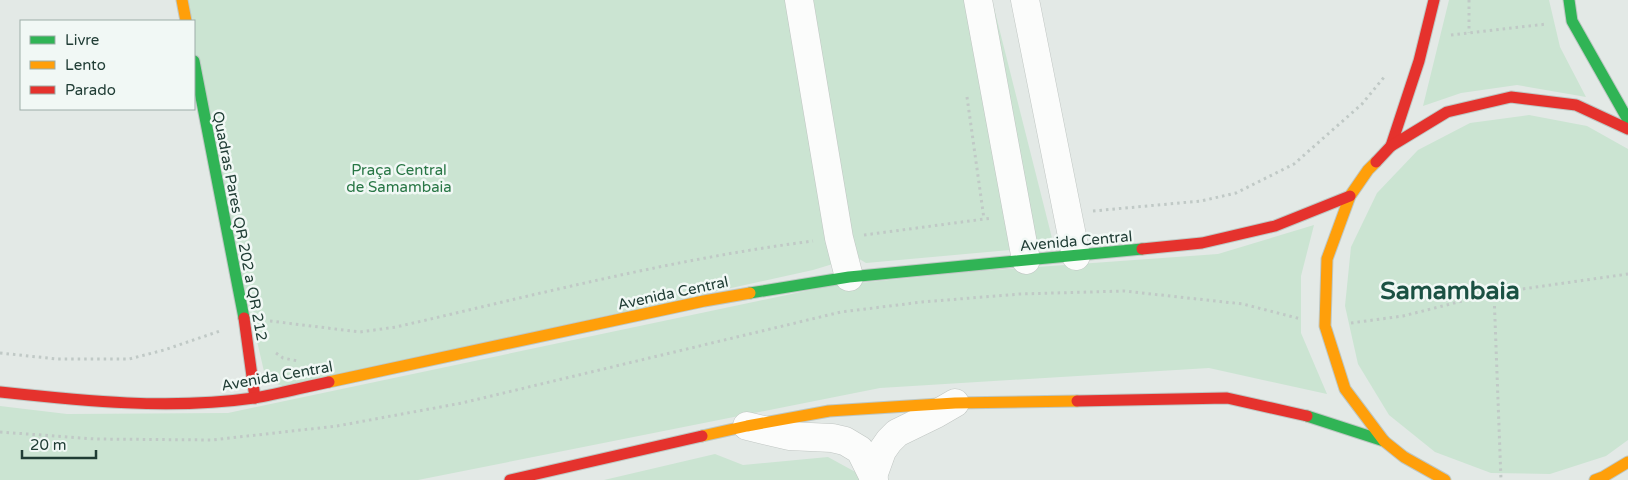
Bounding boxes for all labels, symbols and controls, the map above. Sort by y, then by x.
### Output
legend [20,20,195,110]
text: Livre [65,31,99,49]
text: Lento [65,56,106,74]
text: Parado [65,81,116,99]
street label: Quadras Pares QR 202 a QR 212 [209,109,271,343]
park label: Praça Central de Samambaia [346,161,452,196]
street label: Avenida Central [1019,227,1133,255]
street label: Avenida Central [616,272,730,314]
district label: Samambaia [1380,276,1520,306]
street label: Avenida Central [220,357,334,395]
scale bar [22,428,96,460]
text: 20 m [30,436,67,454]

